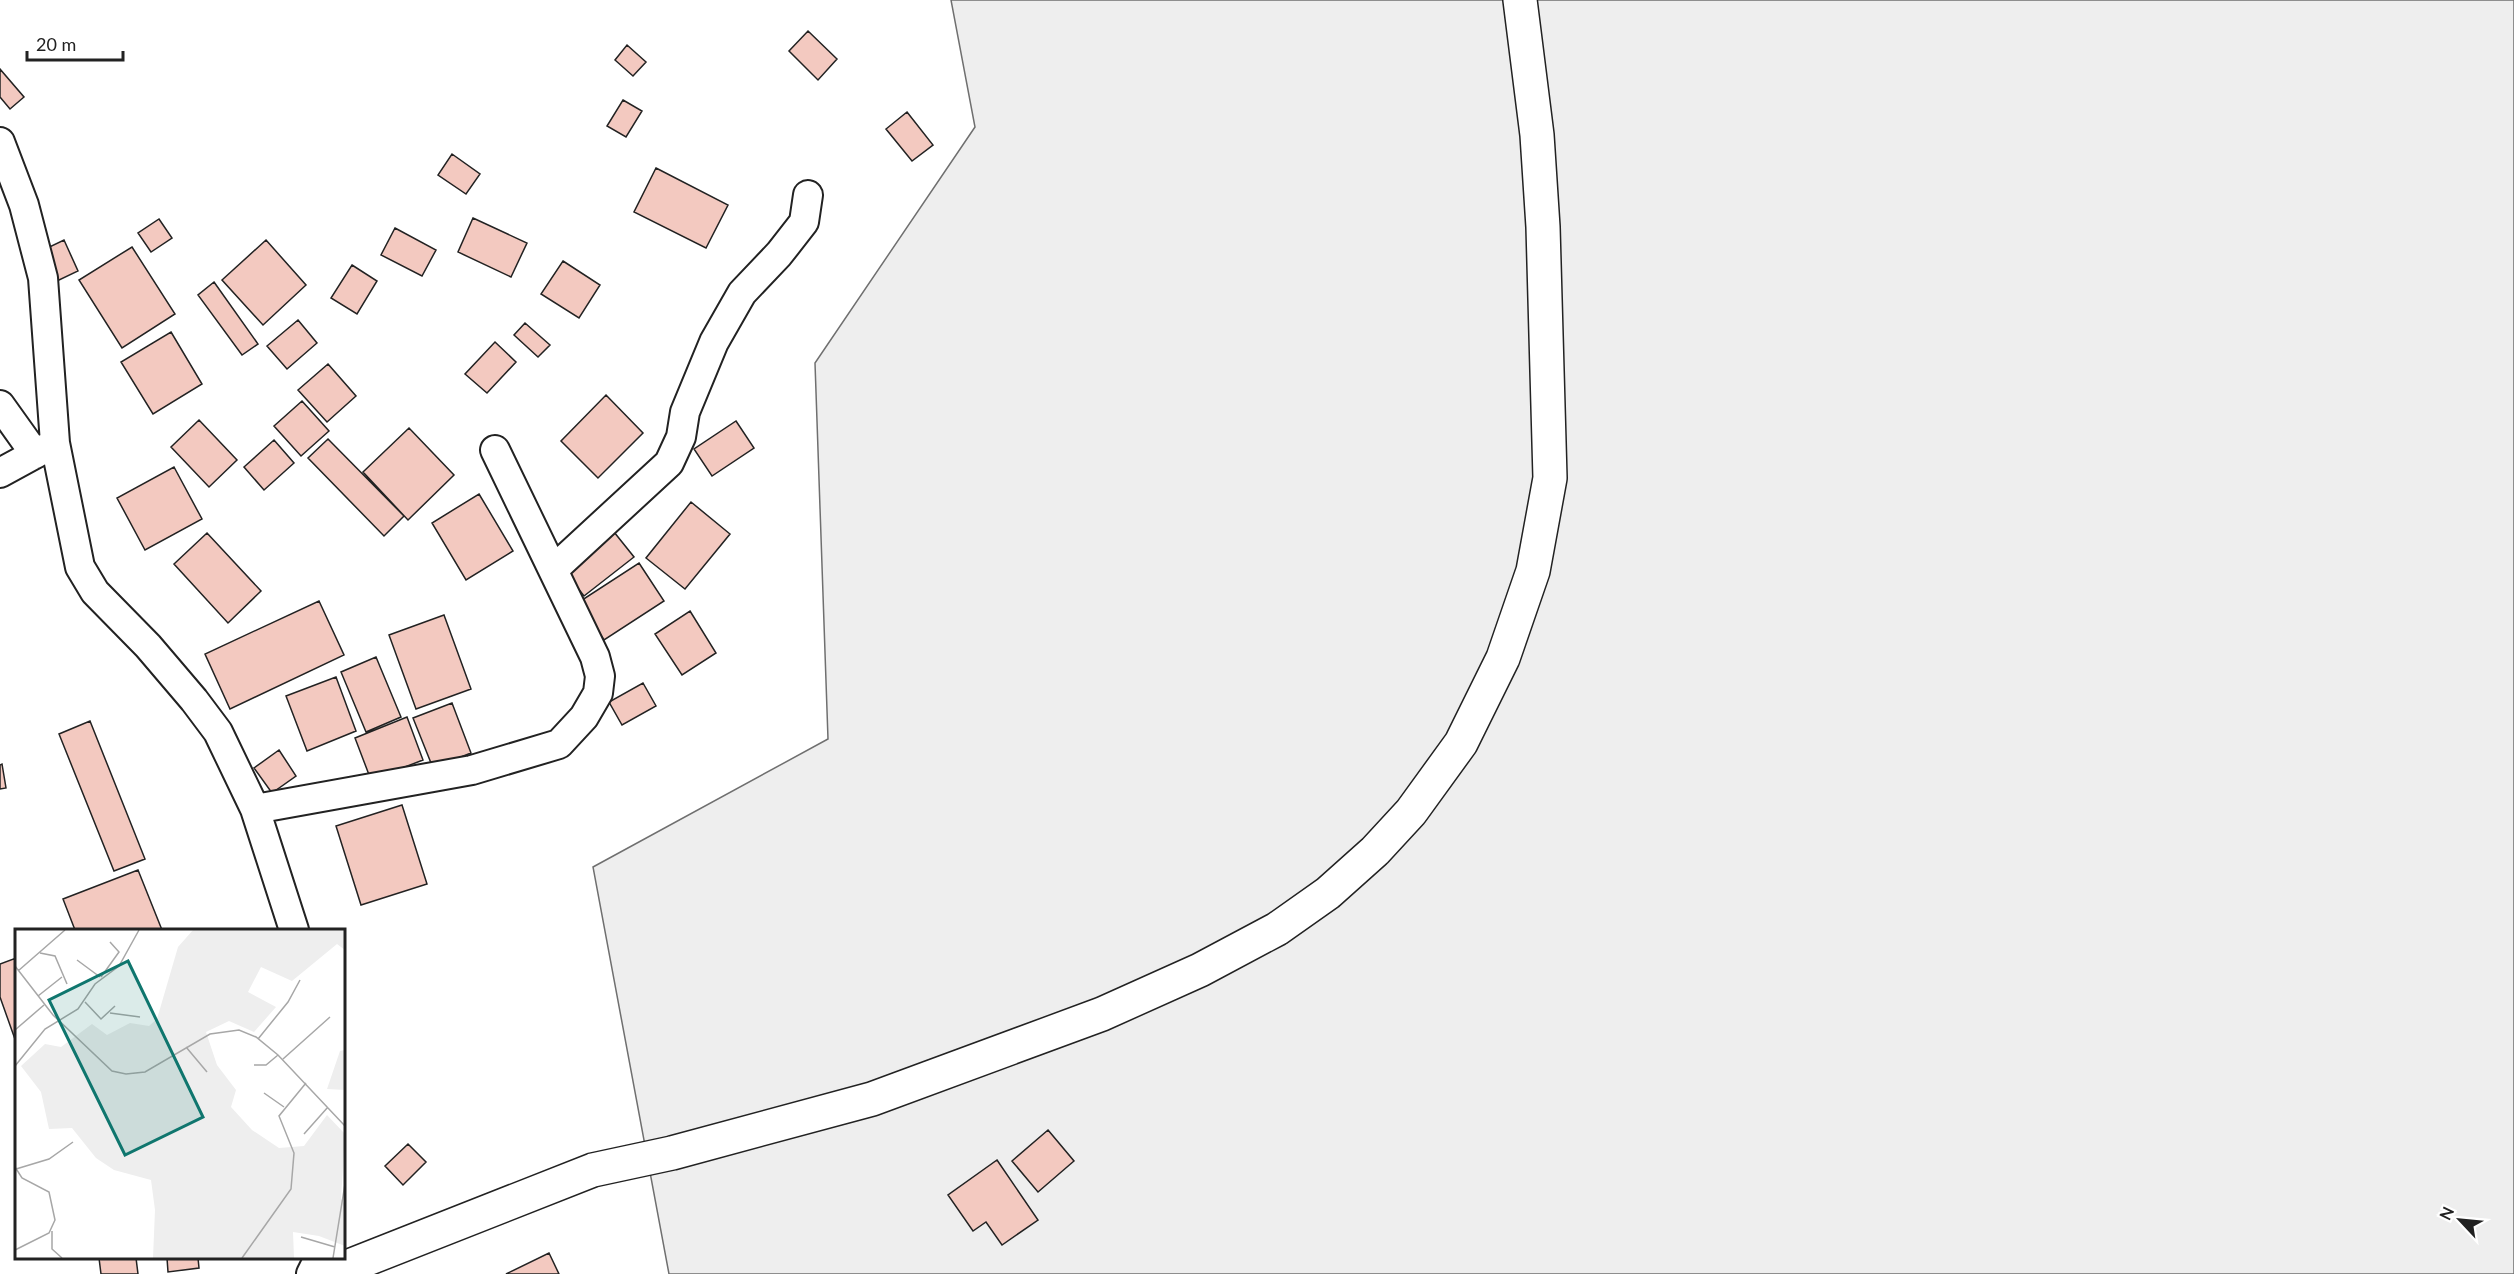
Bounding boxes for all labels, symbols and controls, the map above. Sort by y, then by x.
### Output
scale bar [27,24,123,62]
text: 20 m [36,33,76,55]
inset map [15,929,345,1259]
north arrow [2430,1190,2490,1250]
text: N [2435,1204,2457,1223]

